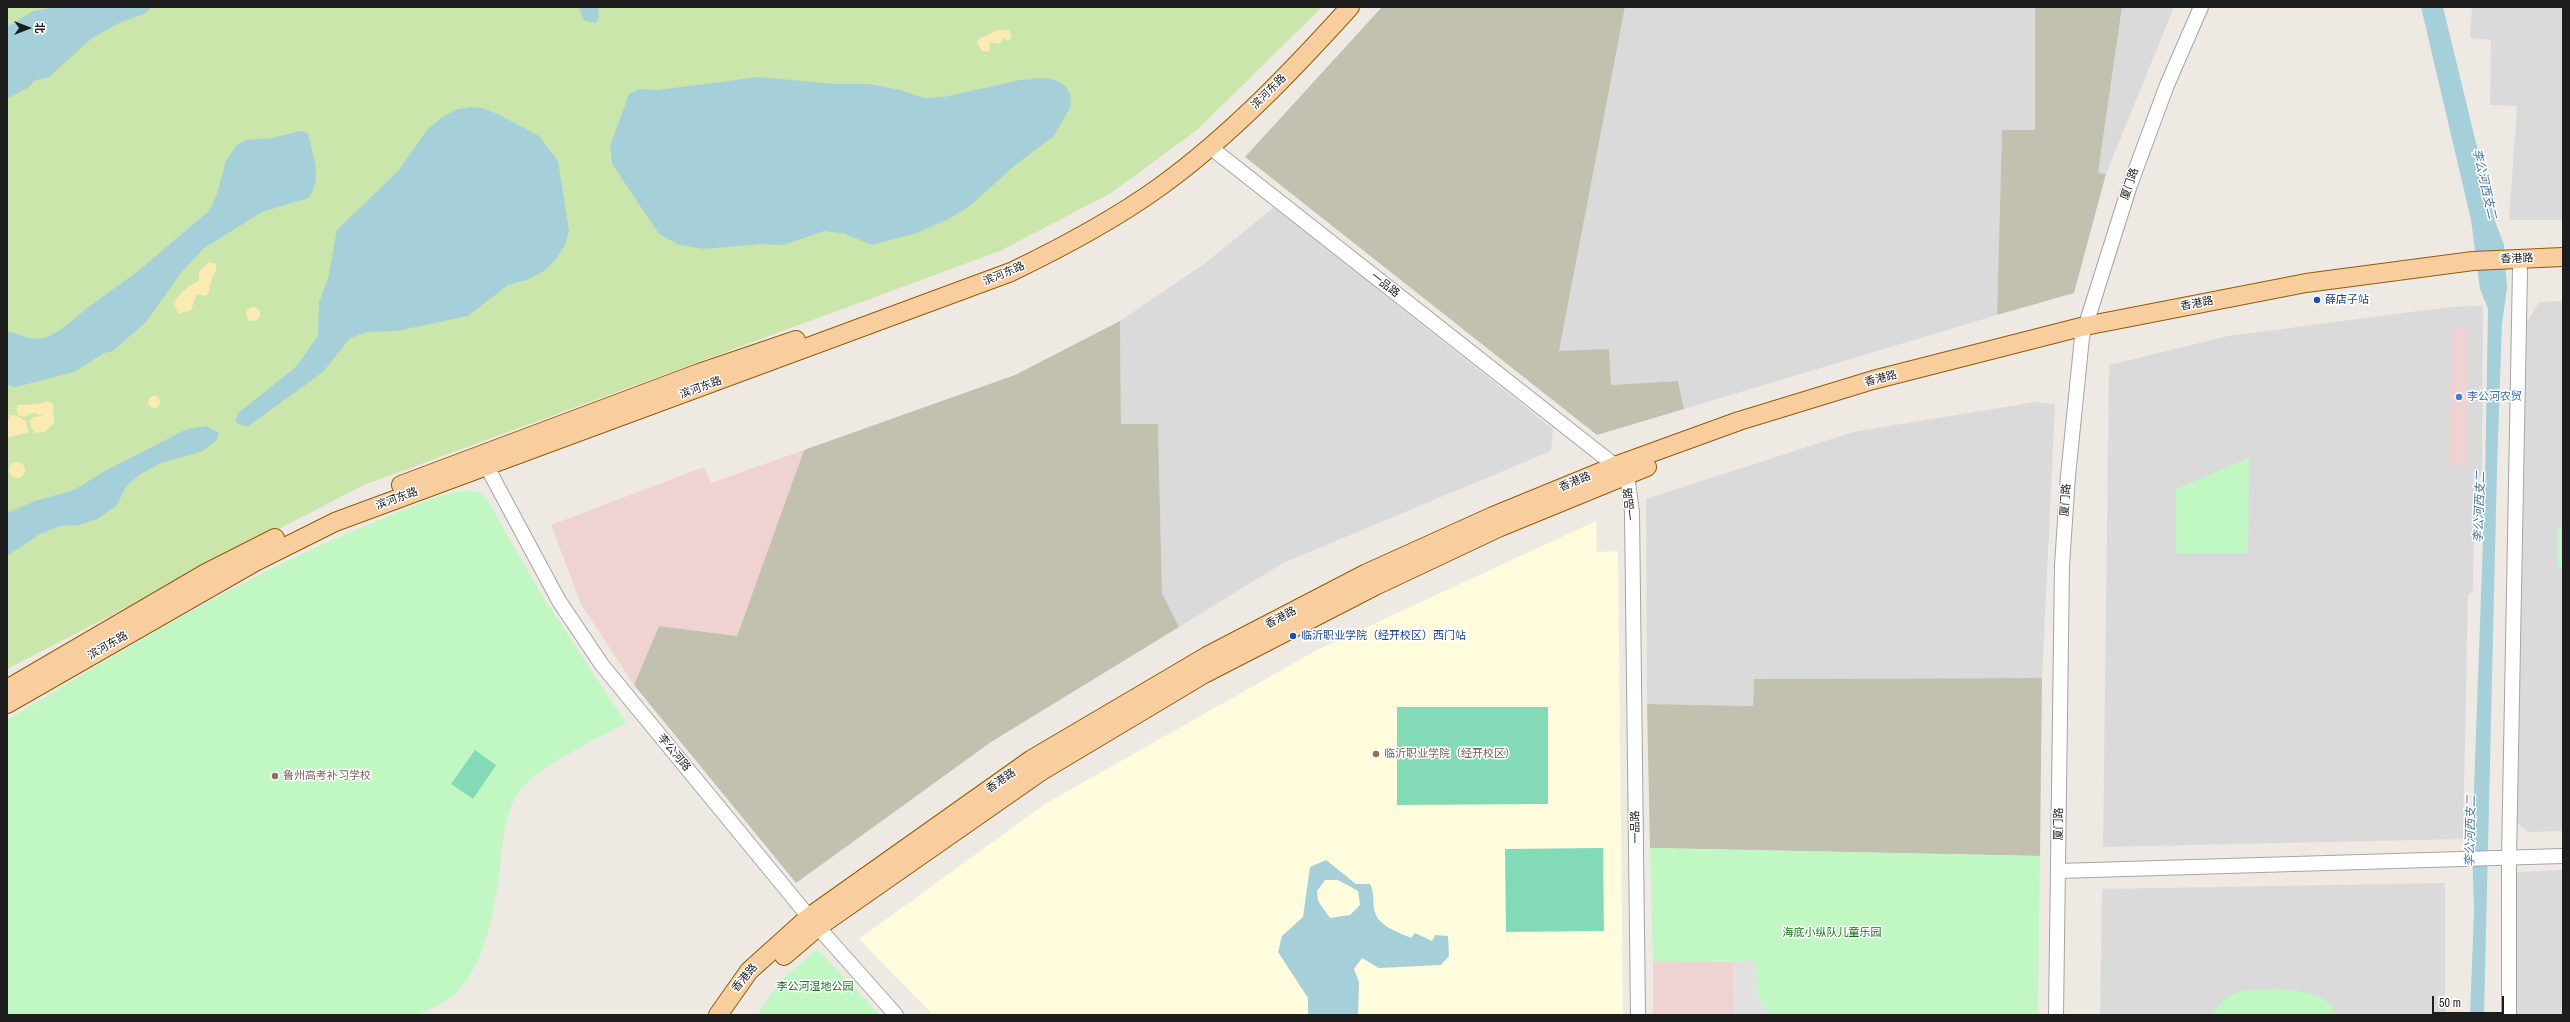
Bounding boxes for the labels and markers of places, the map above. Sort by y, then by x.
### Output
place label: 薛店子站 [2325,293,2369,307]
marker: 薛店子站 [2312,295,2322,305]
place label: 李公河农贸 [2467,390,2522,404]
marker: 李公河农贸 [2454,392,2464,402]
place label: 临沂职业学院（经开校区）西门站 [1301,629,1466,643]
marker: 临沂职业学院（经开校区）西门站 [1288,631,1298,641]
place label: 临沂职业学院（经开校区） [1384,747,1516,761]
marker: 临沂职业学院（经开校区） [1371,749,1381,759]
place label: 鲁州高考补习学校 [283,769,371,783]
marker: 鲁州高考补习学校 [270,771,280,781]

